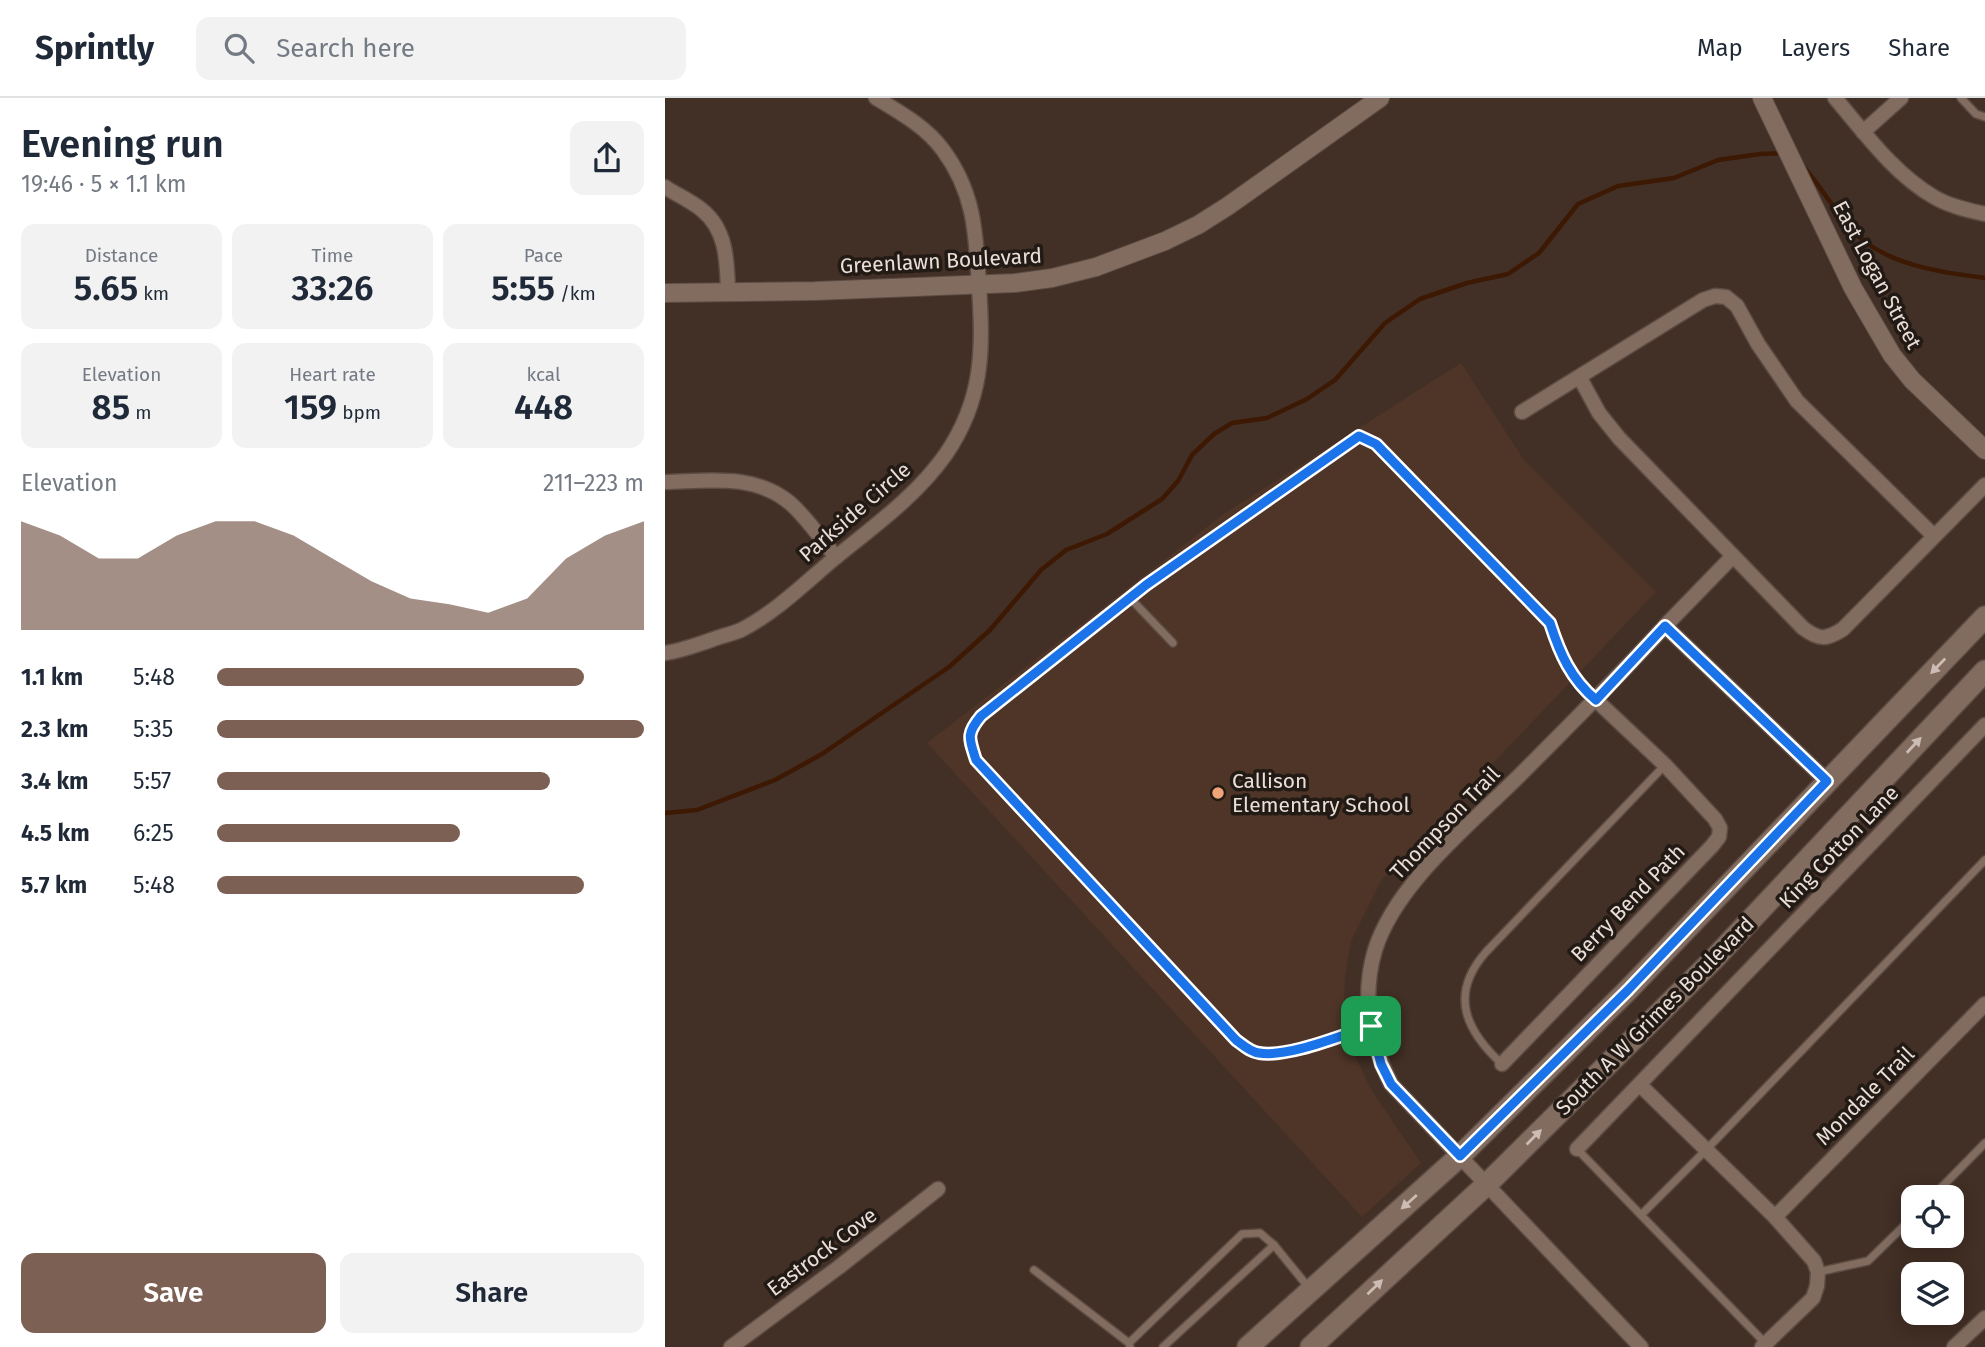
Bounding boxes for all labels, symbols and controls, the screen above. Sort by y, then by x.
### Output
search box [196,17,686,80]
text: Sprintly [35,28,154,68]
icon: search [220,29,258,67]
text: Search here [276,33,415,64]
text: Map [1697,34,1743,62]
text: Layers [1781,34,1850,62]
text: Share [1888,34,1950,62]
text: Evening run [21,121,224,167]
button: share [570,121,644,195]
text: 19:46 · 5 × 1.1 km [21,170,187,198]
street label: East Logan Street [1827,196,1927,354]
street label: Greenlawn Boulevard [839,243,1043,279]
text: Distance [85,244,158,267]
text: Time [312,244,353,267]
text: Pace [524,244,563,267]
text: 5.65 [74,267,138,309]
text: 33:26 [292,267,373,309]
text: 5:55 [491,267,555,309]
text: km [138,282,169,305]
text: /km [555,282,596,305]
text: Elevation [82,363,161,386]
text: Heart rate [289,363,376,386]
text: kcal [526,363,561,386]
text: 85 [92,386,130,428]
text: 159 [284,386,337,428]
text: 448 [514,386,573,428]
text: m [130,401,151,424]
text: bpm [337,401,381,424]
street label: Parkside Circle [794,457,916,567]
text: Elevation [21,469,117,497]
text: 211–223 m [543,469,644,497]
one-way arrow [1930,657,1946,674]
text: 1.1 km [21,663,83,691]
text: 5:48 [133,663,175,691]
text: 2.3 km [21,715,88,743]
text: 5:35 [133,715,173,743]
one-way arrow [1906,736,1922,754]
street label: Thompson Trail [1385,761,1505,885]
text: 3.4 km [21,767,89,795]
text: 5:57 [133,767,171,795]
place label: Callison Elementary School [1232,768,1410,818]
street label: King Cotton Lane [1774,780,1904,914]
marker: Callison Elementary School [1210,785,1226,801]
text: 4.5 km [21,819,90,847]
text: 6:25 [133,819,174,847]
street label: Berry Bend Path [1565,839,1691,967]
text: 5.7 km [21,871,87,899]
text: 5:48 [133,871,175,899]
street label: South A W Grimes Boulevard [1550,911,1760,1121]
pin [1341,996,1401,1056]
icon: arrive [1352,1007,1390,1045]
street label: Mondale Trail [1810,1041,1920,1151]
one-way arrow [1526,1129,1542,1146]
map controls [1901,1185,1964,1325]
button: locate [1901,1185,1964,1248]
one-way arrow [1400,1194,1418,1210]
street label: Eastrock Cove [762,1202,882,1302]
button: Save [21,1253,326,1333]
button: Share [340,1253,644,1333]
button: layers [1901,1262,1964,1325]
one-way arrow [1366,1280,1383,1296]

